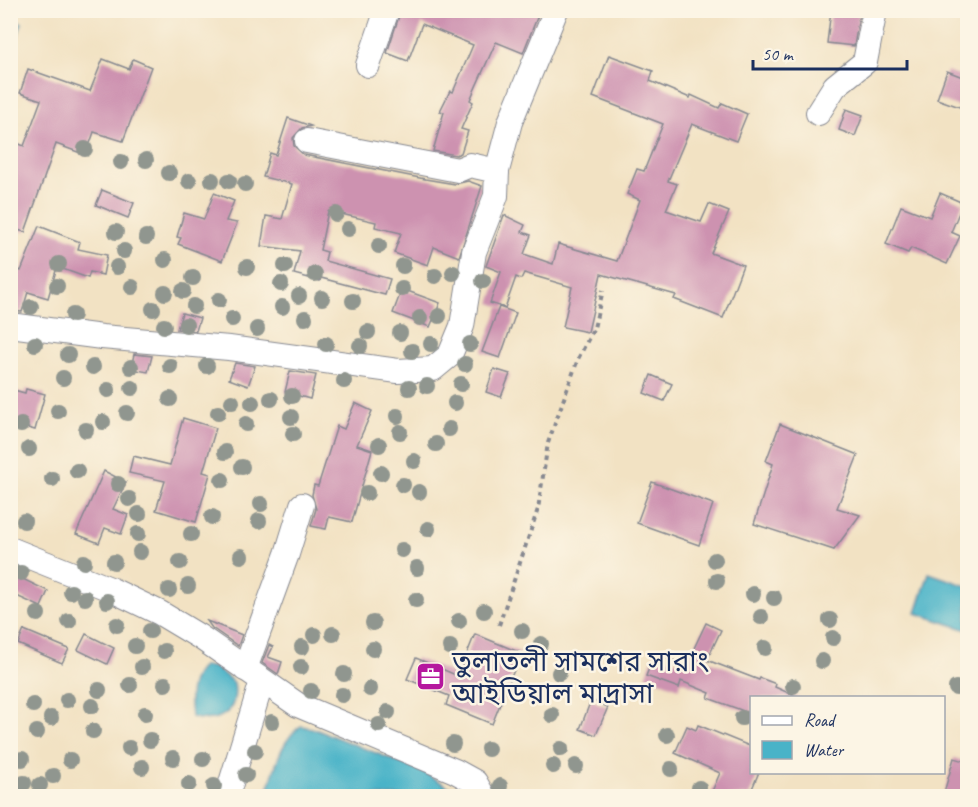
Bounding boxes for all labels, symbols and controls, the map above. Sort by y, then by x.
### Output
scale bar [753,33,908,71]
text: 50 m [762,43,795,65]
place label: তুলাতলী সামশের সারাং আইডিয়াল মাদ্রাসা [451,644,709,711]
office icon: তুলাতলী সামশের সারাং আইডিয়াল মাদ্রাসা [415,661,447,693]
legend [750,696,945,774]
text: Road [804,709,837,731]
text: Water [804,739,845,761]

